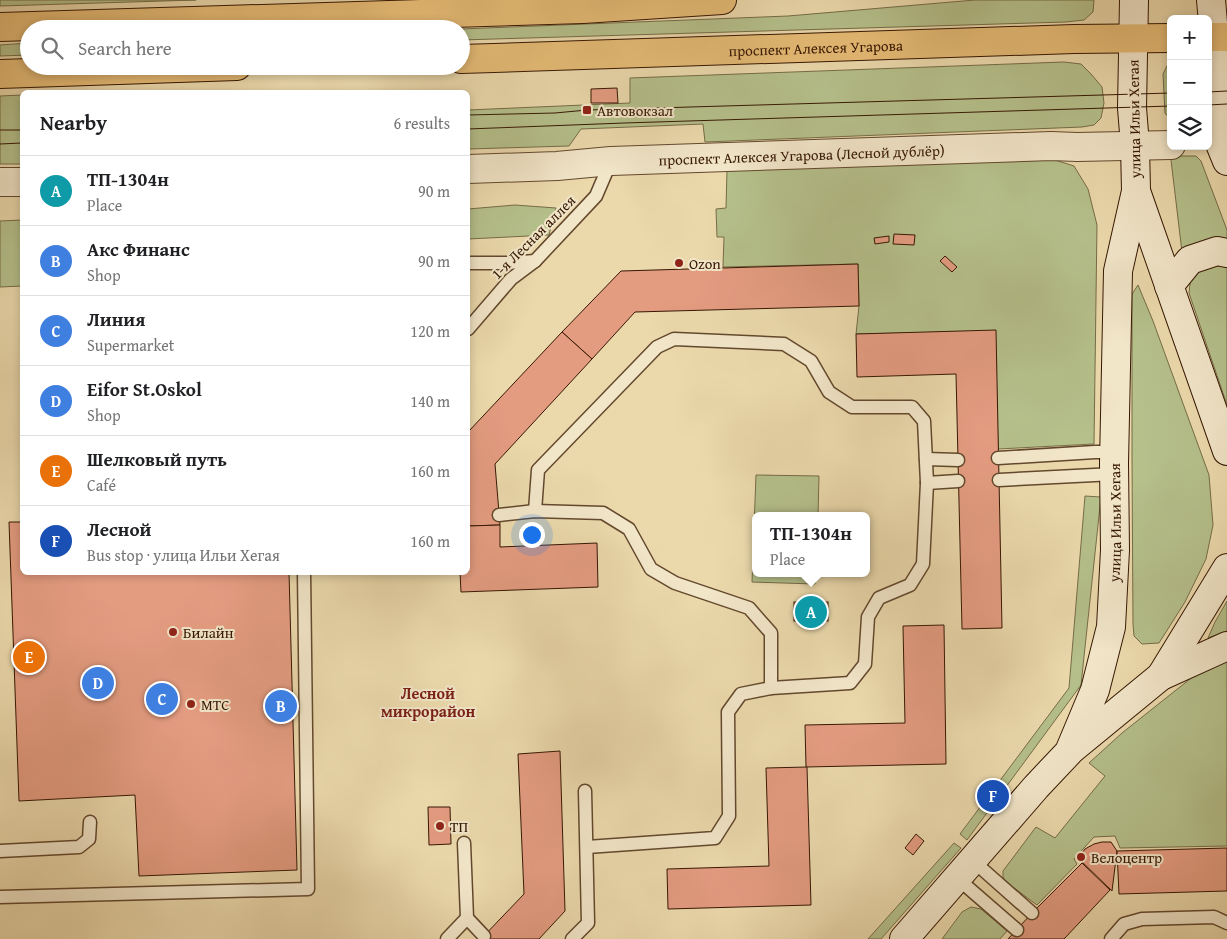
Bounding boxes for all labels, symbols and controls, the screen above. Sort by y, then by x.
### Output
map controls [1167,15,1212,150]
button: + [1167,15,1212,60]
search box [20,20,470,75]
icon: search [38,34,66,62]
text: Search here [78,34,172,62]
street label: проспект Алексея Угарова [728,34,904,61]
street label: улица Ильи Хегая [1122,59,1146,180]
button: − [1167,60,1212,105]
place label: Автовокзал [597,100,673,121]
marker: Автовокзал [581,104,593,116]
button: layers [1167,105,1212,150]
text: Nearby [40,107,107,138]
text: 6 results [393,111,450,135]
street label: проспект Алексея Угарова (Лесной дублёр) [658,139,945,170]
text: ТП-1304н [87,165,169,193]
text: A [51,179,61,203]
text: 90 m [418,179,450,203]
street label: 1-я Лесная аллея [486,190,580,284]
text: Place [87,193,122,217]
text: Акс Финанс [87,235,190,263]
text: B [51,249,61,273]
text: 90 m [418,249,450,273]
place label: Ozon [689,253,721,274]
marker: Ozon [673,257,685,269]
text: Shop [87,263,121,287]
text: Линия [87,305,145,333]
text: C [51,319,61,343]
text: 120 m [410,319,450,343]
text: Supermarket [87,333,174,357]
text: Eifor St.Oskol [87,375,202,403]
text: D [51,389,61,413]
text: 140 m [410,389,450,413]
text: Shop [87,403,121,427]
text: Шелковый путь [87,445,227,473]
text: E [52,459,60,483]
text: 160 m [410,459,450,483]
street label: улица Ильи Хегая [1103,463,1126,584]
text: Café [87,473,116,497]
popup [752,512,870,577]
text: Лесной [87,515,152,543]
text: ТП-1304н [770,519,852,547]
your location [519,522,545,548]
text: F [52,529,60,553]
text: 160 m [410,529,450,553]
text: Bus stop · улица Ильи Хегая [87,543,280,567]
text: Place [770,547,805,571]
pin: A [795,593,827,631]
place label: Билайн [183,622,234,643]
marker: Билайн [167,626,179,638]
pin: E [13,638,45,676]
pin: D [82,664,114,702]
pin: C [146,680,178,718]
district label: Лесной микрорайон [381,681,475,723]
pin: B [265,687,297,725]
place label: МТС [201,694,229,715]
marker: МТС [185,698,197,710]
pin: F [977,777,1009,815]
place label: ТП [450,816,468,837]
marker: ТП [434,820,446,832]
place label: Велоцентр [1091,847,1162,868]
marker: Велоцентр [1075,851,1087,863]

